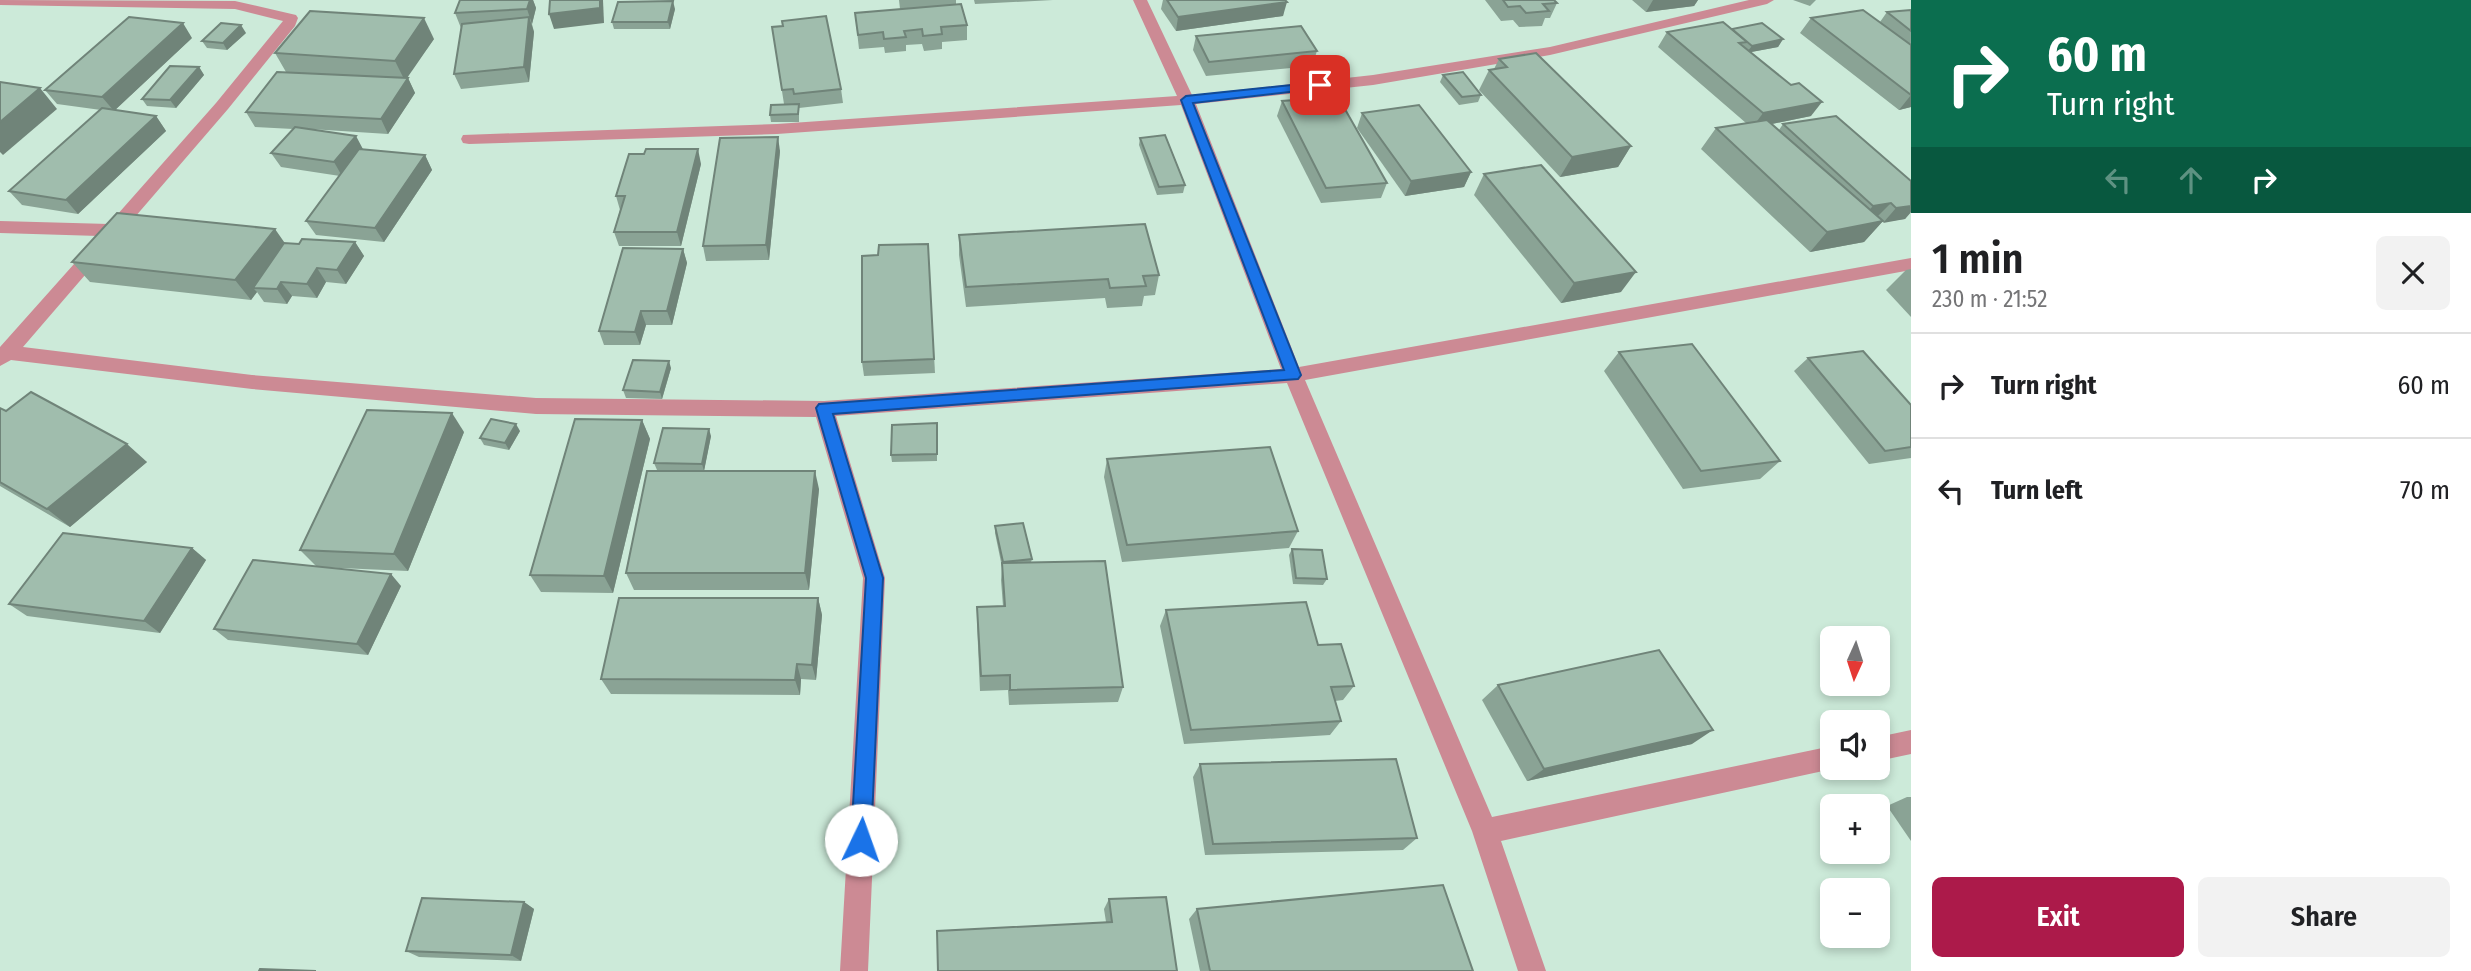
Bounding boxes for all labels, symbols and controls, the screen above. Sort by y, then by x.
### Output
text: 60 m [2047,25,2147,84]
icon: right [1932,28,2023,119]
pin [1290,55,1350,115]
icon: arrive [1301,66,1339,104]
text: Turn right [2047,85,2174,123]
icon: left [2099,161,2137,199]
icon: ahead [2172,161,2210,199]
icon: right [2245,161,2283,199]
text: 1 min [1932,234,2023,284]
button: close [2376,236,2450,310]
text: 230 m · 21:52 [1932,285,2047,313]
icon: right [1932,367,1970,405]
text: Turn right [1991,370,2097,401]
text: 60 m [2397,370,2450,401]
icon: left [1932,472,1970,510]
text: Turn left [1991,475,2083,506]
text: 70 m [2400,475,2450,506]
north arrow [1820,626,1890,696]
map controls [1820,626,1890,948]
button: sound [1820,710,1890,780]
button: + [1820,794,1890,864]
position arrow [824,803,898,877]
button: Exit [1932,877,2184,957]
button: Share [2198,877,2450,957]
button: − [1820,878,1890,948]

